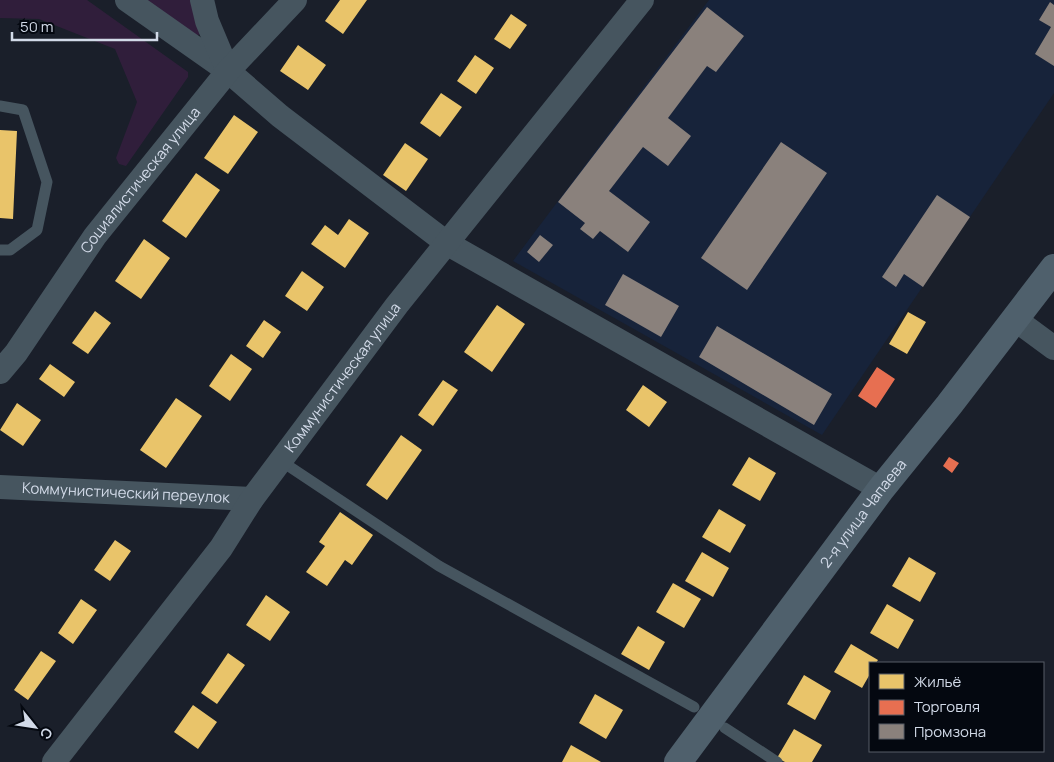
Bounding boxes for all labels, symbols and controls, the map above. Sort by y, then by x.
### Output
scale bar [12,10,158,42]
text: 50 m [20,16,54,37]
street label: Социалистическая улица [75,102,205,257]
street label: Коммунистическая улица [279,298,405,457]
street label: 2-я улица Чапаева [815,454,911,572]
street label: Коммунистический переулок [22,477,231,508]
legend [869,662,1044,752]
text: Жильё [914,671,962,692]
text: Торговля [914,696,980,717]
north arrow [10,702,60,752]
text: Промзона [914,721,986,742]
text: С [36,725,58,743]

